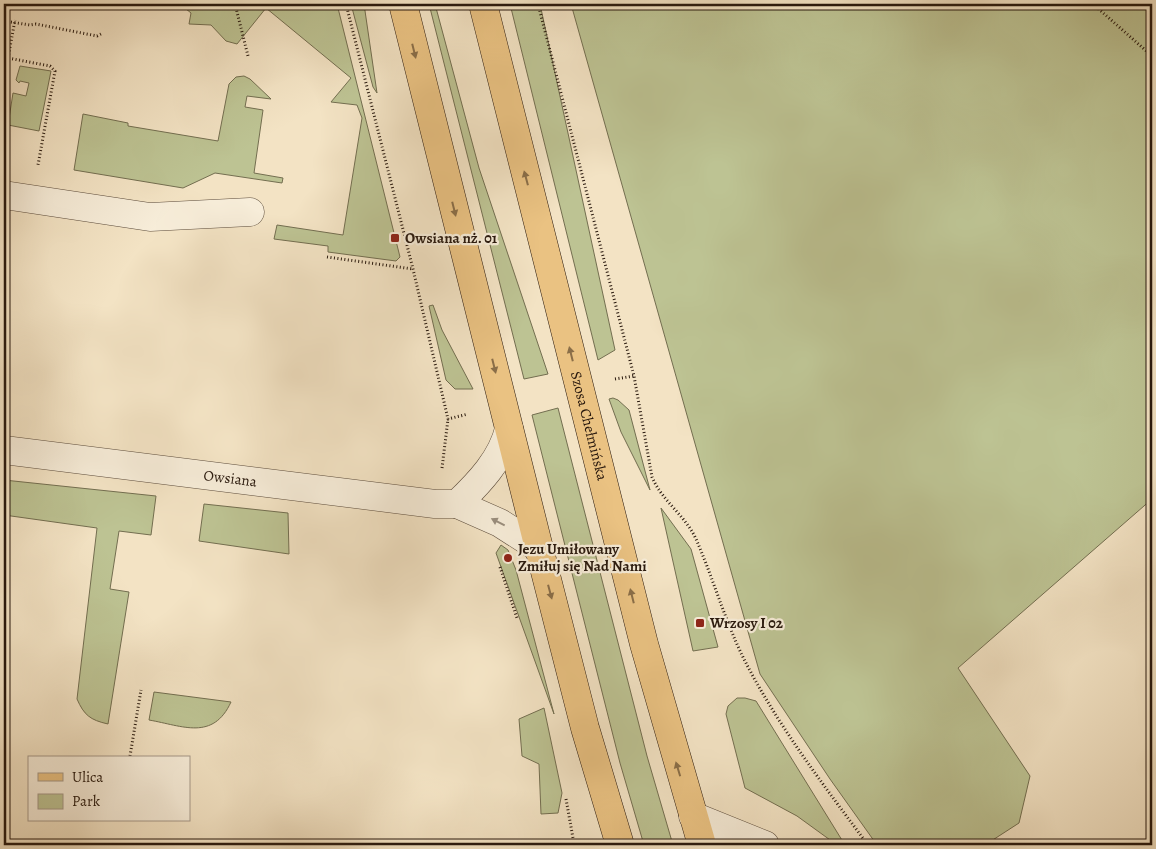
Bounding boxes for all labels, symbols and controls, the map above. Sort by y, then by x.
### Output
one-way arrow [410,44,418,59]
one-way arrow [522,171,530,186]
one-way arrow [450,201,458,216]
place label: Owsiana nż. 01 [405,228,498,248]
marker: Owsiana nż. 01 [389,232,401,244]
one-way arrow [567,346,575,361]
one-way arrow [490,359,498,374]
street label: Szosa Chełmińska [566,369,612,483]
street label: Owsiana [202,465,258,492]
one-way arrow [490,518,505,526]
place label: Jezu Umiłowany Zmiłuj się Nad Nami [518,539,647,576]
marker: Jezu Umiłowany Zmiłuj się Nad Nami [502,552,514,564]
one-way arrow [546,584,554,599]
one-way arrow [628,589,636,604]
place label: Wrzosy I 02 [709,613,784,633]
marker: Wrzosy I 02 [694,617,706,629]
legend [28,756,190,822]
one-way arrow [674,762,682,777]
text: Ulica [72,767,103,787]
text: Park [72,791,101,811]

